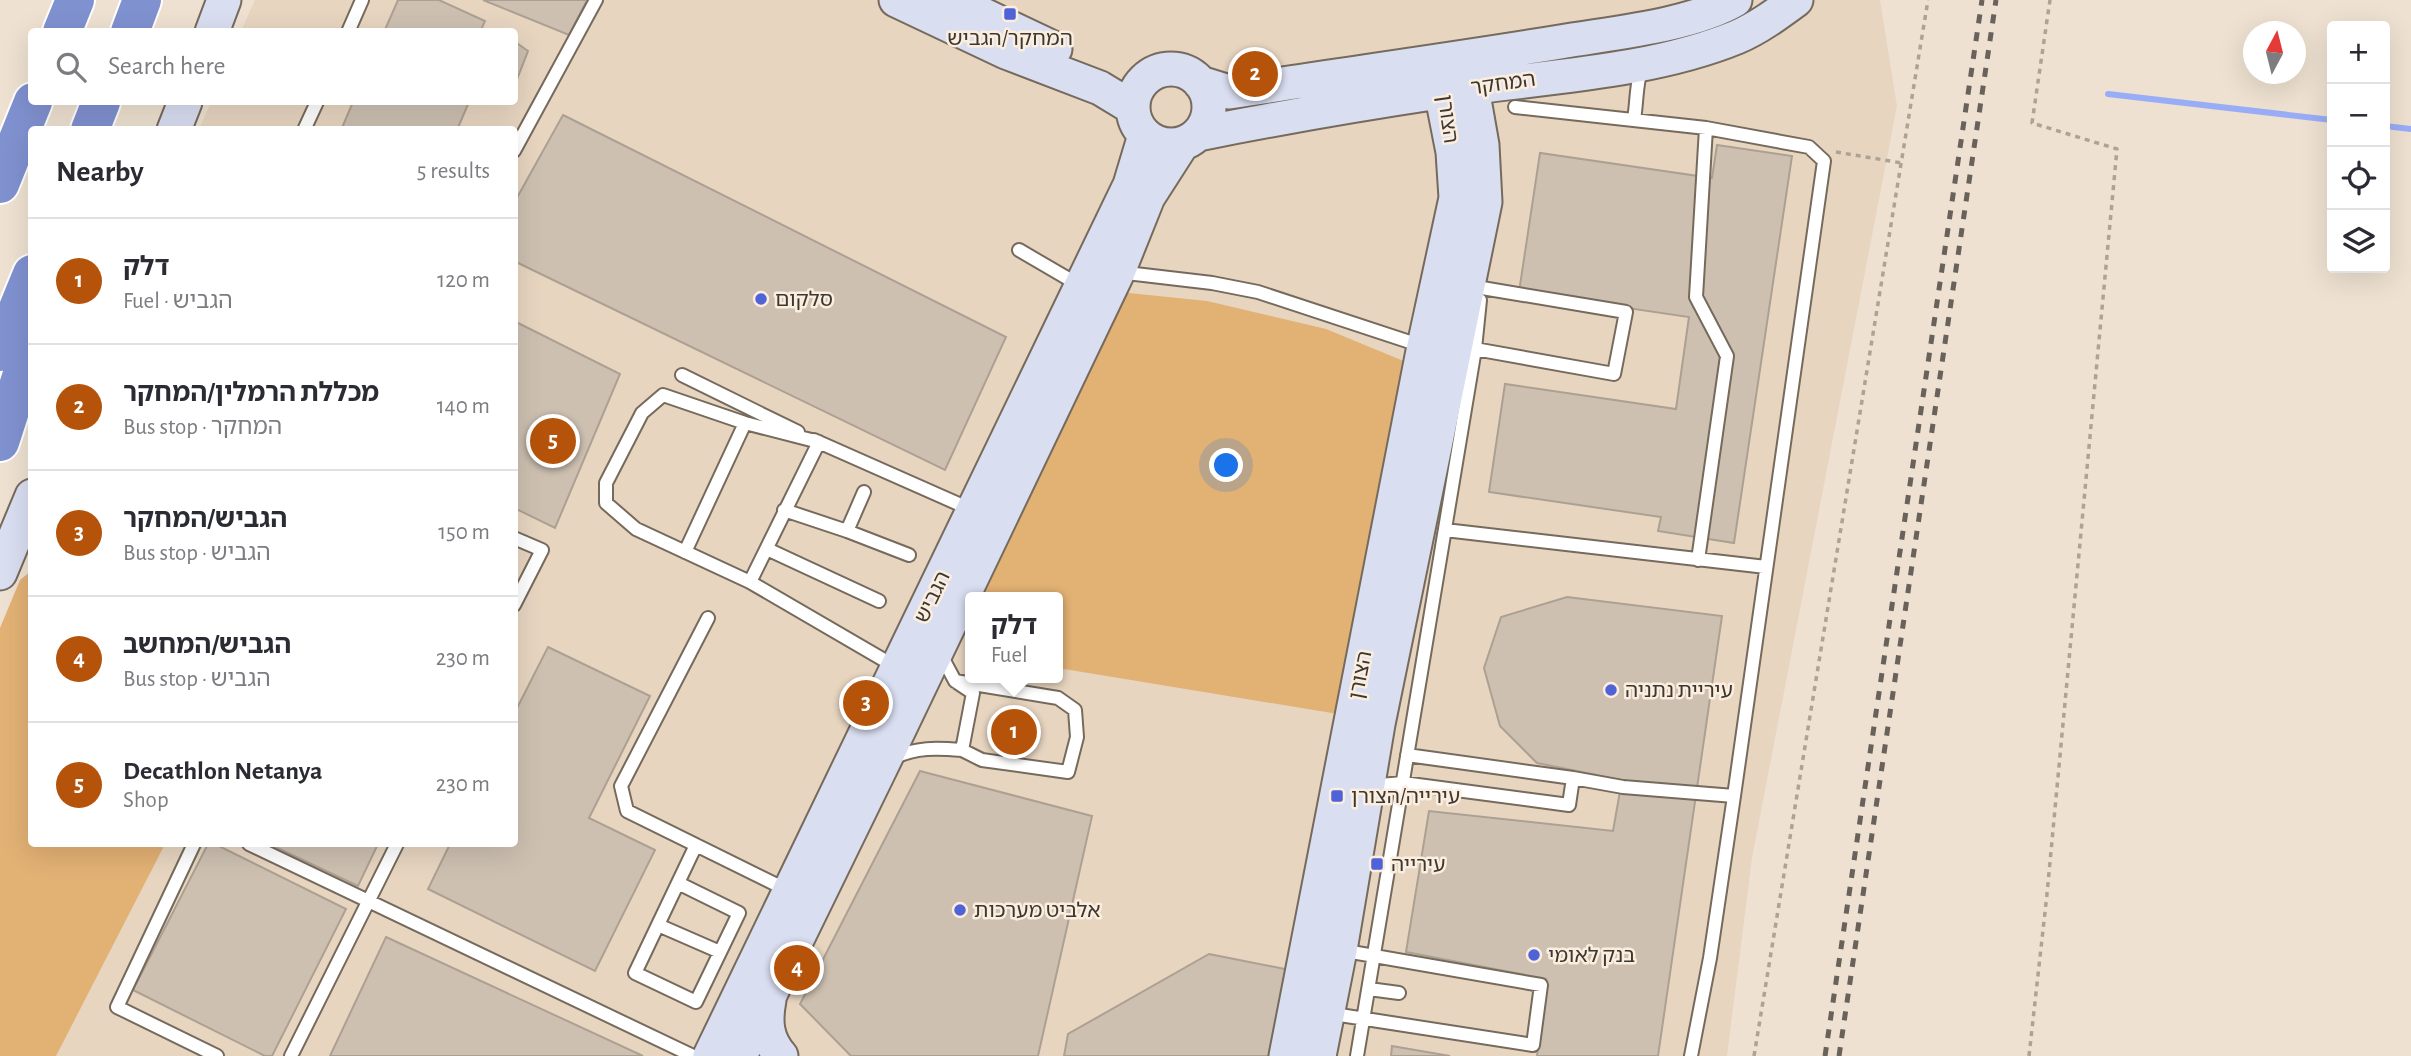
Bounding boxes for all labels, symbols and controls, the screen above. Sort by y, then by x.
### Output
marker: המחקר/הגביש [1002,6,1018,22]
north arrow [2243,21,2306,84]
map controls [2327,21,2390,273]
button: + [2327,21,2390,84]
search box [28,28,518,105]
place label: המחקר/הגביש [947,28,1073,49]
icon: search [52,48,90,86]
pin: 2 [1232,48,1278,100]
text: Search here [108,53,226,79]
street label: המחקר [1469,69,1537,98]
button: − [2327,84,2390,147]
street label: הצורן [1434,93,1461,145]
button: locate [2327,147,2390,210]
text: Nearby [56,157,144,187]
text: 5 results [417,160,490,183]
button: layers [2327,210,2390,273]
text: דלק [123,254,169,280]
text: 1 [75,269,83,292]
text: 120 m [437,269,490,292]
place label: סלקום [775,289,833,310]
text: Fuel · הגביש [123,290,233,313]
marker: סלקום [753,291,769,307]
text: מכללת הרמלין/המחקר [123,380,379,406]
text: 2 [74,395,84,418]
text: 140 m [437,395,490,418]
pin: 5 [530,415,576,467]
text: Bus stop · המחקר [123,416,282,439]
your location [1209,448,1243,482]
text: הגביש/המחקר [123,506,287,532]
text: 3 [74,521,84,544]
text: 150 m [438,521,490,544]
text: Bus stop · הגביש [123,542,271,565]
street label: הגביש [911,568,954,626]
popup [965,592,1063,683]
text: דלק [991,613,1037,639]
text: הגביש/המחשב [123,632,291,658]
text: Fuel [991,644,1028,667]
text: 4 [73,647,85,670]
text: 230 m [436,647,490,670]
street label: הצורן [1346,649,1375,701]
text: Bus stop · הגביש [123,668,271,691]
pin: 3 [843,677,889,729]
place label: עיריית נתניה [1625,680,1733,701]
marker: עיריית נתניה [1603,682,1619,698]
pin: 1 [991,706,1037,758]
text: Decathlon Netanya [123,758,322,784]
text: 5 [74,773,84,796]
text: 230 m [436,773,490,796]
place label: עירייה/הצורן [1351,786,1460,807]
marker: עירייה/הצורן [1329,788,1345,804]
text: Shop [123,789,169,812]
place label: עירייה [1391,854,1445,875]
marker: עירייה [1369,856,1385,872]
place label: אלביט מערכות [974,900,1101,921]
marker: אלביט מערכות [952,902,968,918]
pin: 4 [774,942,820,994]
place label: בנק לאומי [1548,945,1635,966]
marker: בנק לאומי [1526,947,1542,963]

